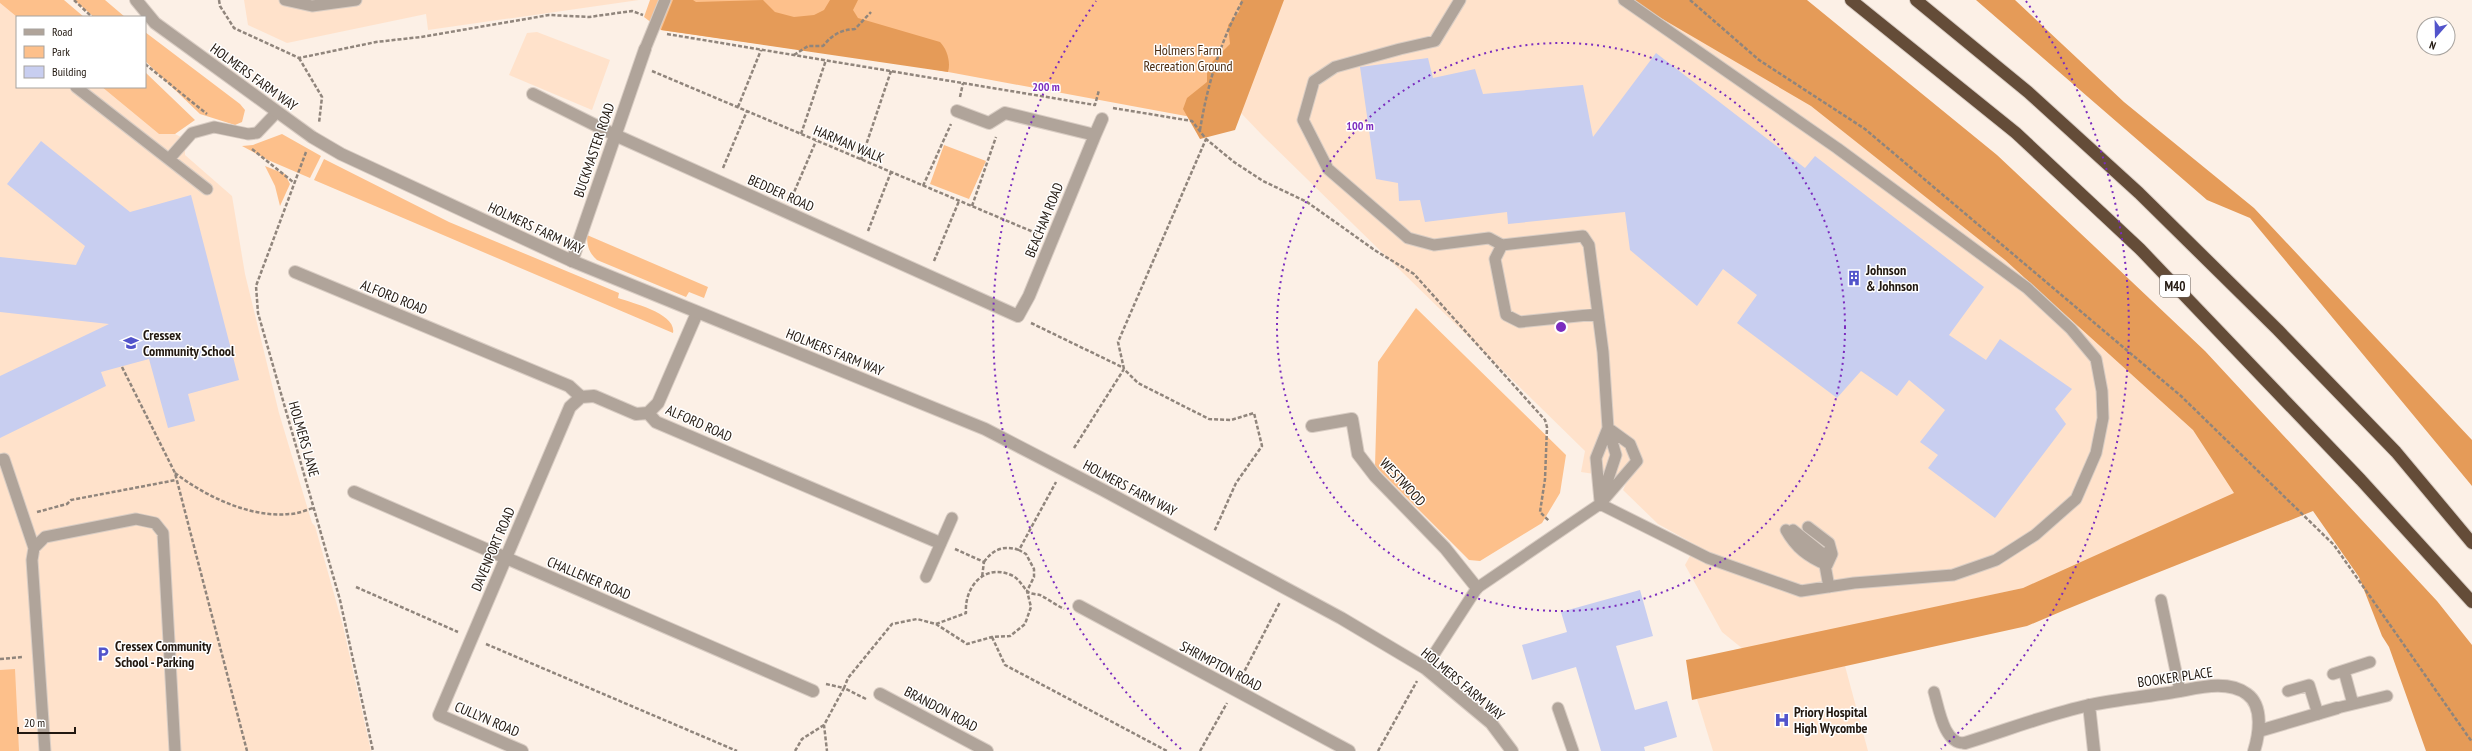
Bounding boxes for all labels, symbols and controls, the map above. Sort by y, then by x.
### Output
legend [16,16,146,88]
north arrow [2416,16,2456,56]
text: Road [52,24,72,39]
text: N [2427,38,2438,53]
street label: HOLMERS FARM WAY [207,39,302,115]
park label: Holmers Farm Recreation Ground [1143,41,1233,75]
text: Park [52,44,70,59]
text: Building [52,64,87,79]
text: 200 m [1032,79,1060,94]
street label: BUCKMASTER ROAD [569,101,619,199]
text: 100 m [1346,118,1374,133]
street label: HARMAN WALK [811,121,887,167]
street label: BEDDER ROAD [745,170,817,216]
street label: BEACHAM ROAD [1021,180,1067,260]
street label: HOLMERS FARM WAY [485,198,587,258]
place label: Johnson & Johnson [1865,261,1919,295]
building icon: Johnson & Johnson [1845,269,1863,287]
street label: ALFORD ROAD [358,275,430,319]
road number: M40 [2160,275,2190,297]
centre of rings [1554,320,1568,334]
street label: HOLMERS FARM WAY [784,324,887,380]
place label: Cressex Community School [143,326,235,360]
school or university icon: Cressex Community School [122,334,140,352]
street label: HOLMERS LANE [285,399,323,479]
street label: ALFORD ROAD [663,400,735,446]
street label: WESTWOOD [1376,454,1430,510]
street label: HOLMERS FARM WAY [1080,456,1181,521]
street label: DAVENPORT ROAD [467,504,519,594]
street label: CHALLENER ROAD [544,552,634,604]
place label: Cressex Community School - Parking [115,637,212,671]
street label: SHRIMPTON ROAD [1177,637,1265,695]
street label: HOLMERS FARM WAY [1418,644,1509,725]
parking icon: Cressex Community School - Parking [94,645,112,663]
street label: BOOKER PLACE [2136,663,2214,691]
street label: BRANDON ROAD [901,682,981,736]
street label: CULLYN ROAD [452,697,522,741]
place label: Priory Hospital High Wycombe [1794,703,1868,737]
scale bar [18,709,75,735]
hospital icon: Priory Hospital High Wycombe [1773,711,1791,729]
text: 20 m [24,715,45,730]

